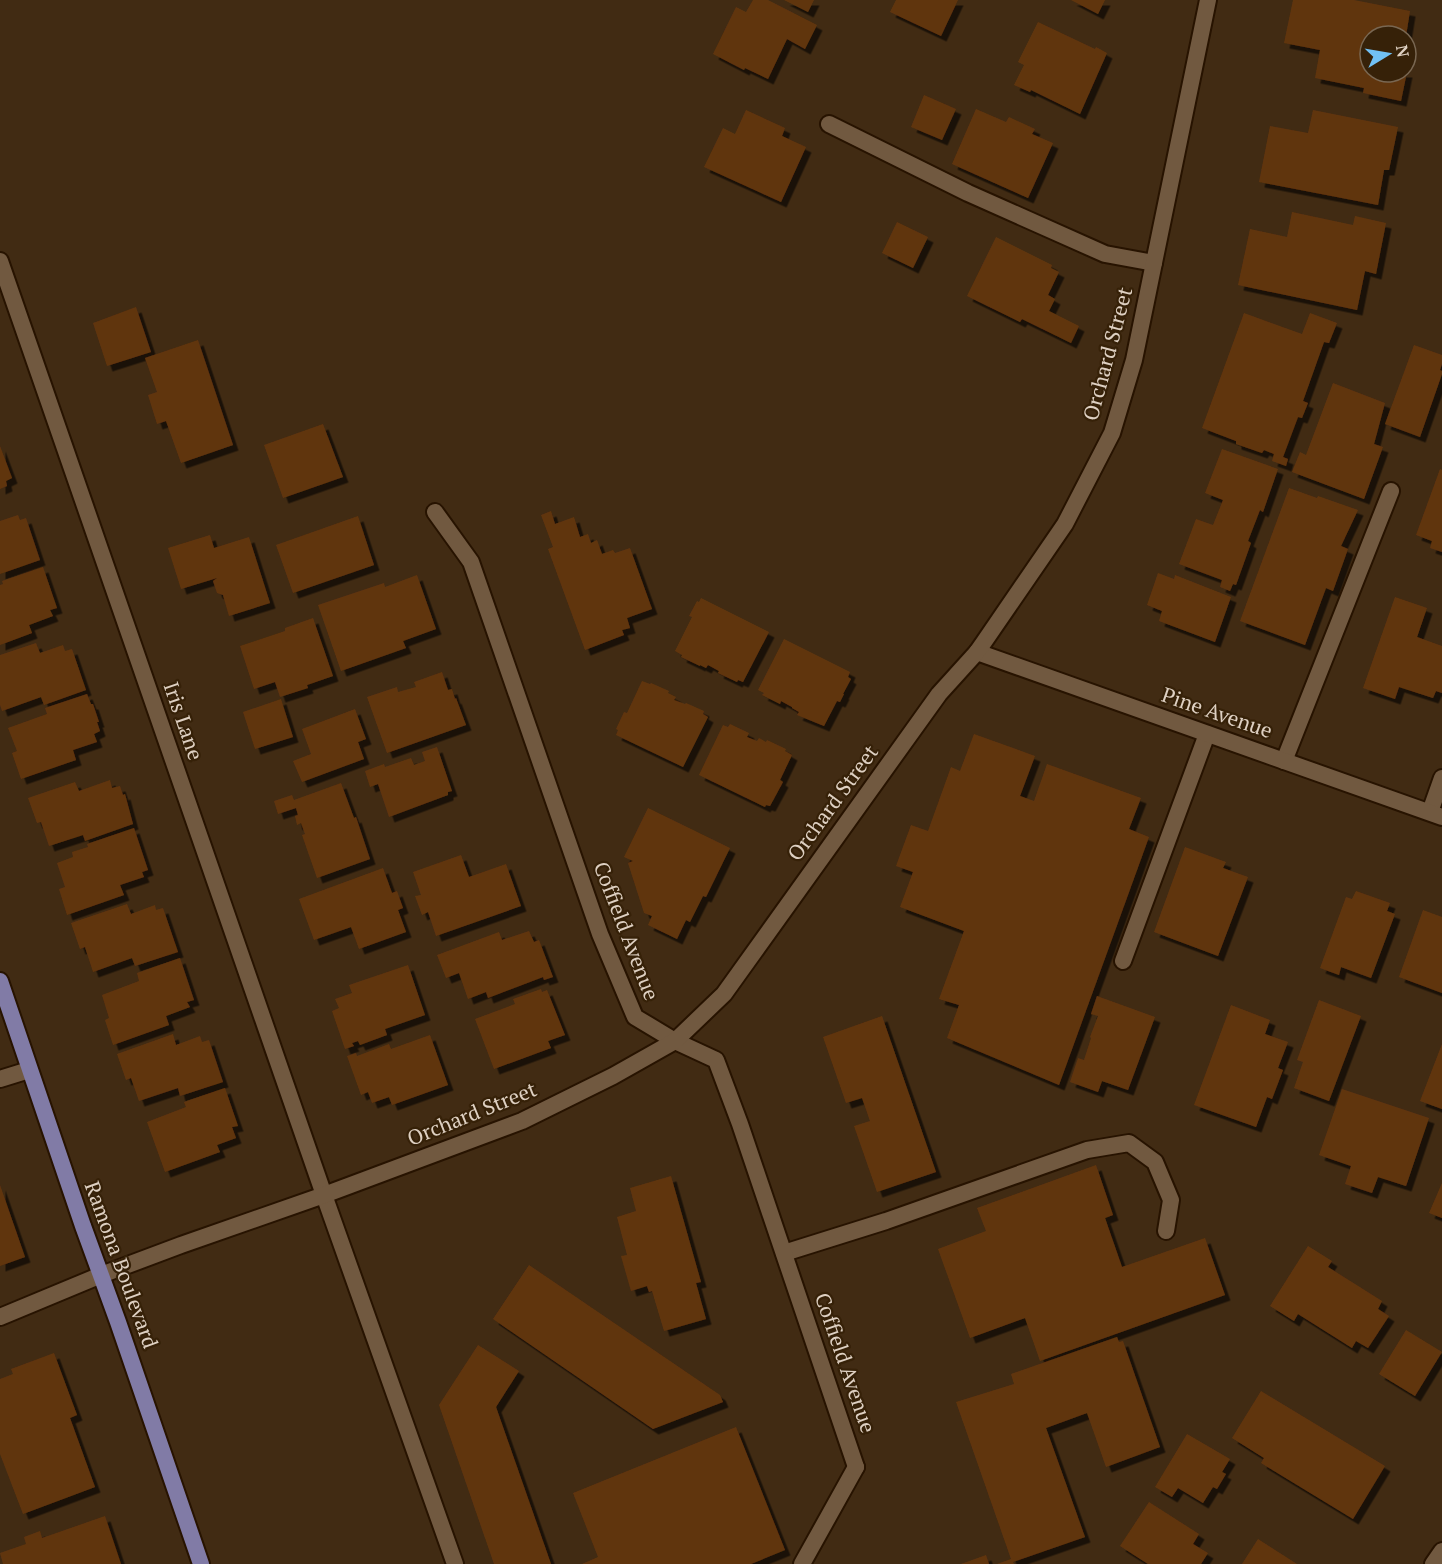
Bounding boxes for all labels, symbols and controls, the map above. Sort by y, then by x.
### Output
north arrow [1358,24,1418,84]
text: N [1391,43,1415,59]
street label: Orchard Street [1076,284,1138,424]
street label: Iris Lane [157,678,210,764]
street label: Pine Avenue [1158,680,1276,744]
street label: Orchard Street [781,739,884,866]
street label: Coffield Avenue [588,857,666,1004]
street label: Orchard Street [403,1074,541,1152]
street label: Ramona Boulevard [79,1177,165,1352]
street label: Coffield Avenue [809,1289,883,1436]

